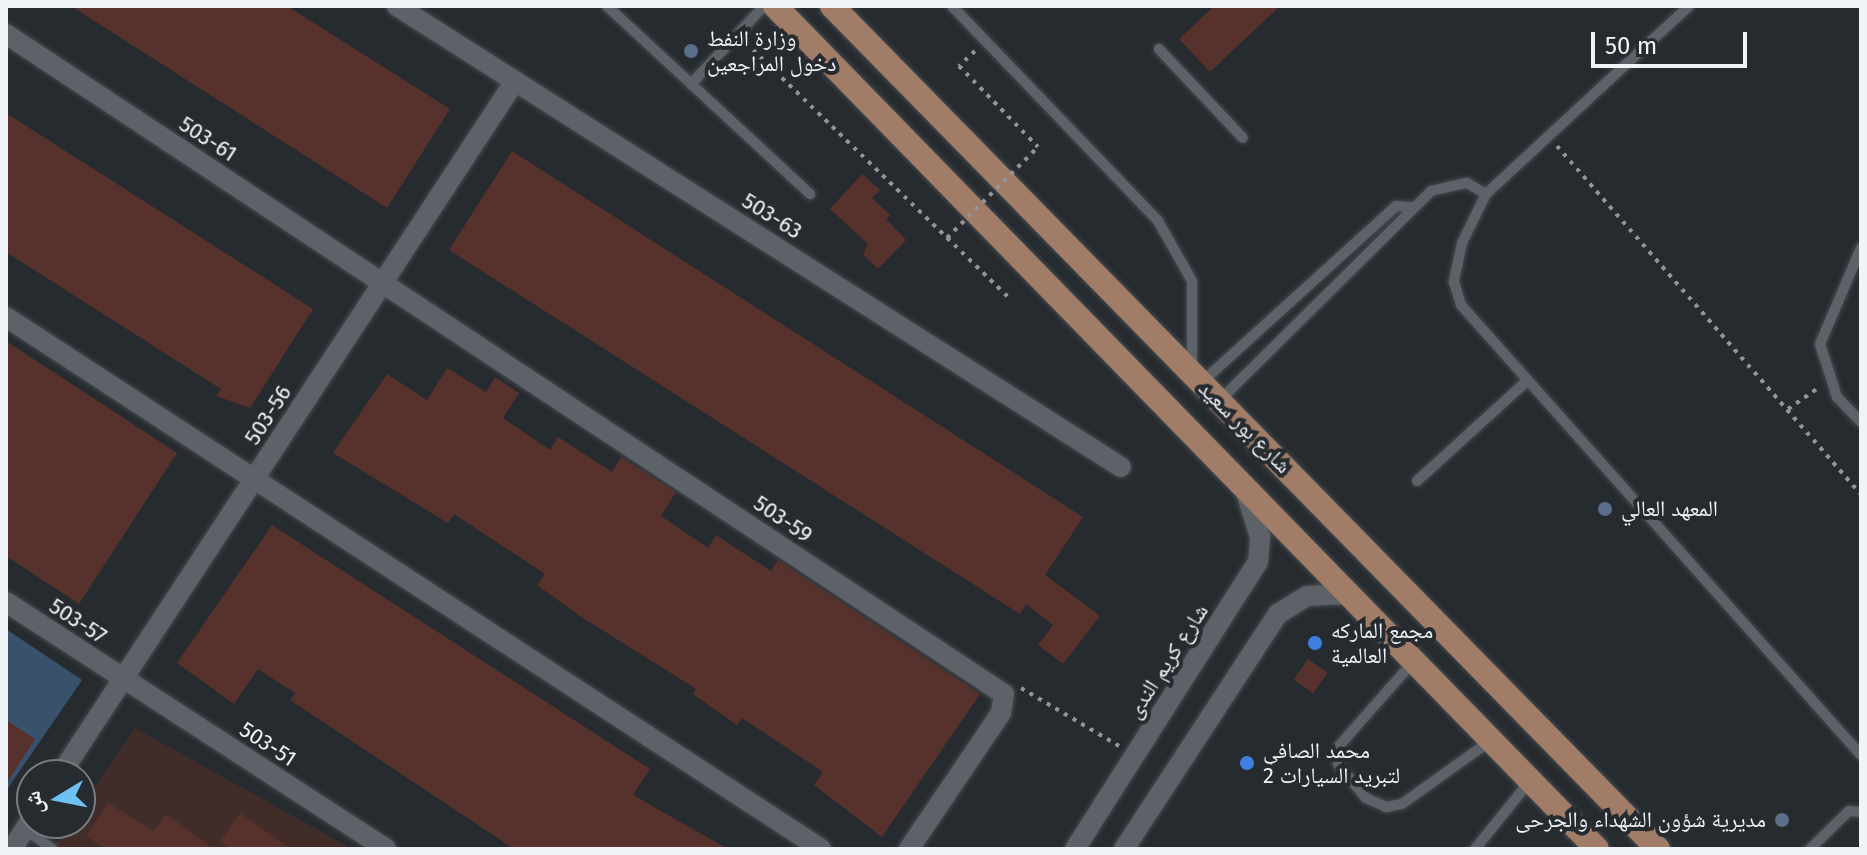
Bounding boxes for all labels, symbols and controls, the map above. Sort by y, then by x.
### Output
scale bar [1595,16,1751,66]
place label: وزارة النفط دخول المراجعين [707,25,836,76]
text: 50 m [1605,32,1657,60]
marker: وزارة النفط دخول المراجعين [682,42,700,60]
street label: 503-61 [174,111,242,167]
street label: 503-63 [737,187,807,245]
street label: شارع بور سعيد [1193,375,1297,479]
street label: 503-56 [239,380,297,450]
street label: 503-59 [749,490,817,548]
place label: المعهد العالي [1621,496,1718,522]
marker: المعهد العالي [1596,500,1614,518]
street label: 503-57 [44,593,112,649]
street label: شارع كريم الندى [1120,599,1214,723]
place label: مجمع الماركه العالمية [1331,617,1433,668]
marker: مجمع الماركه العالمية [1306,634,1324,652]
street label: 503-51 [235,716,301,772]
place label: محمد الصافي لتبريد السيارات 2 [1263,737,1400,788]
marker: محمد الصافي لتبريد السيارات 2 [1238,754,1256,772]
north arrow [16,759,96,839]
text: ش [19,789,49,817]
place label: مديرية شؤون الشهداء والجرحى [1515,807,1766,833]
marker: مديرية شؤون الشهداء والجرحى [1773,811,1791,829]

